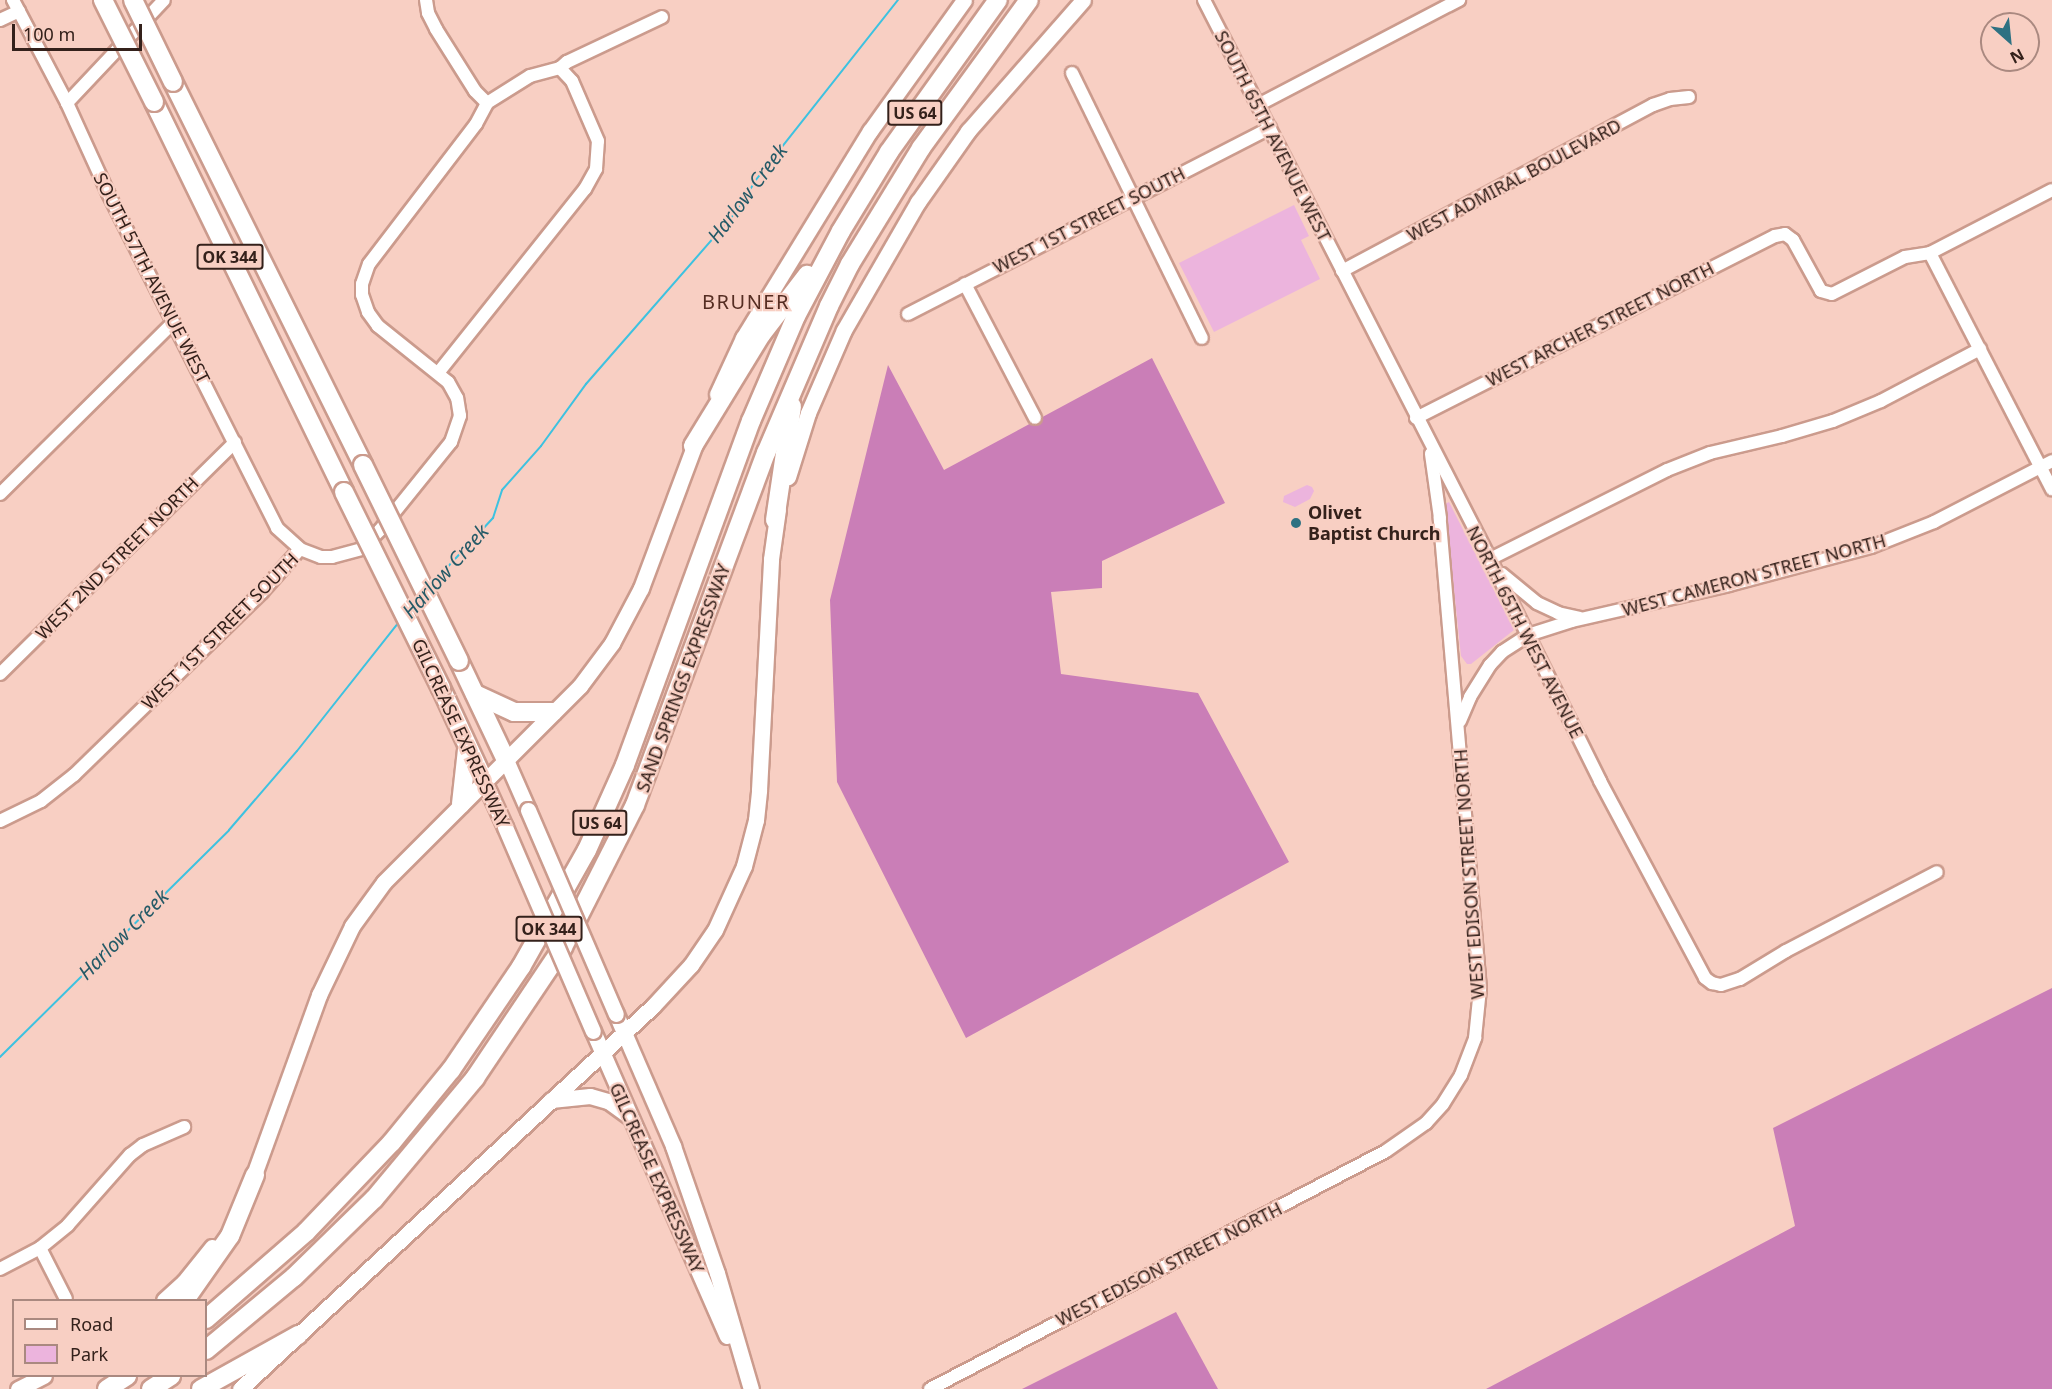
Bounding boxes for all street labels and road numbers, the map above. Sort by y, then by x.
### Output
street label: SOUTH 65TH AVENUE WEST [1210,27,1336,245]
road number: US 64 [886,100,944,126]
street label: WEST ADMIRAL BOULEVARD [1403,114,1625,246]
street label: WEST 1ST STREET SOUTH [989,162,1189,278]
street label: SOUTH 57TH AVENUE WEST [89,169,215,387]
road number: OK 344 [196,244,264,270]
street label: WEST ARCHER STREET NORTH [1483,257,1717,391]
street label: WEST 2ND STREET NORTH [31,472,203,644]
street label: NORTH 65TH WEST AVENUE [1462,522,1588,742]
street label: WEST CAMERON STREET NORTH [1620,529,1888,621]
street label: WEST 1ST STREET SOUTH [137,548,303,714]
street label: SAND SPRINGS EXPRESSWAY [632,561,734,795]
street label: GILCREASE EXPRESSWAY [408,635,514,831]
street label: WEST EDISON STREET NORTH [1449,748,1489,1000]
road number: US 64 [572,810,628,836]
road number: OK 344 [514,916,584,942]
street label: GILCREASE EXPRESSWAY [605,1080,709,1276]
street label: WEST EDISON STREET NORTH [1052,1197,1286,1331]

